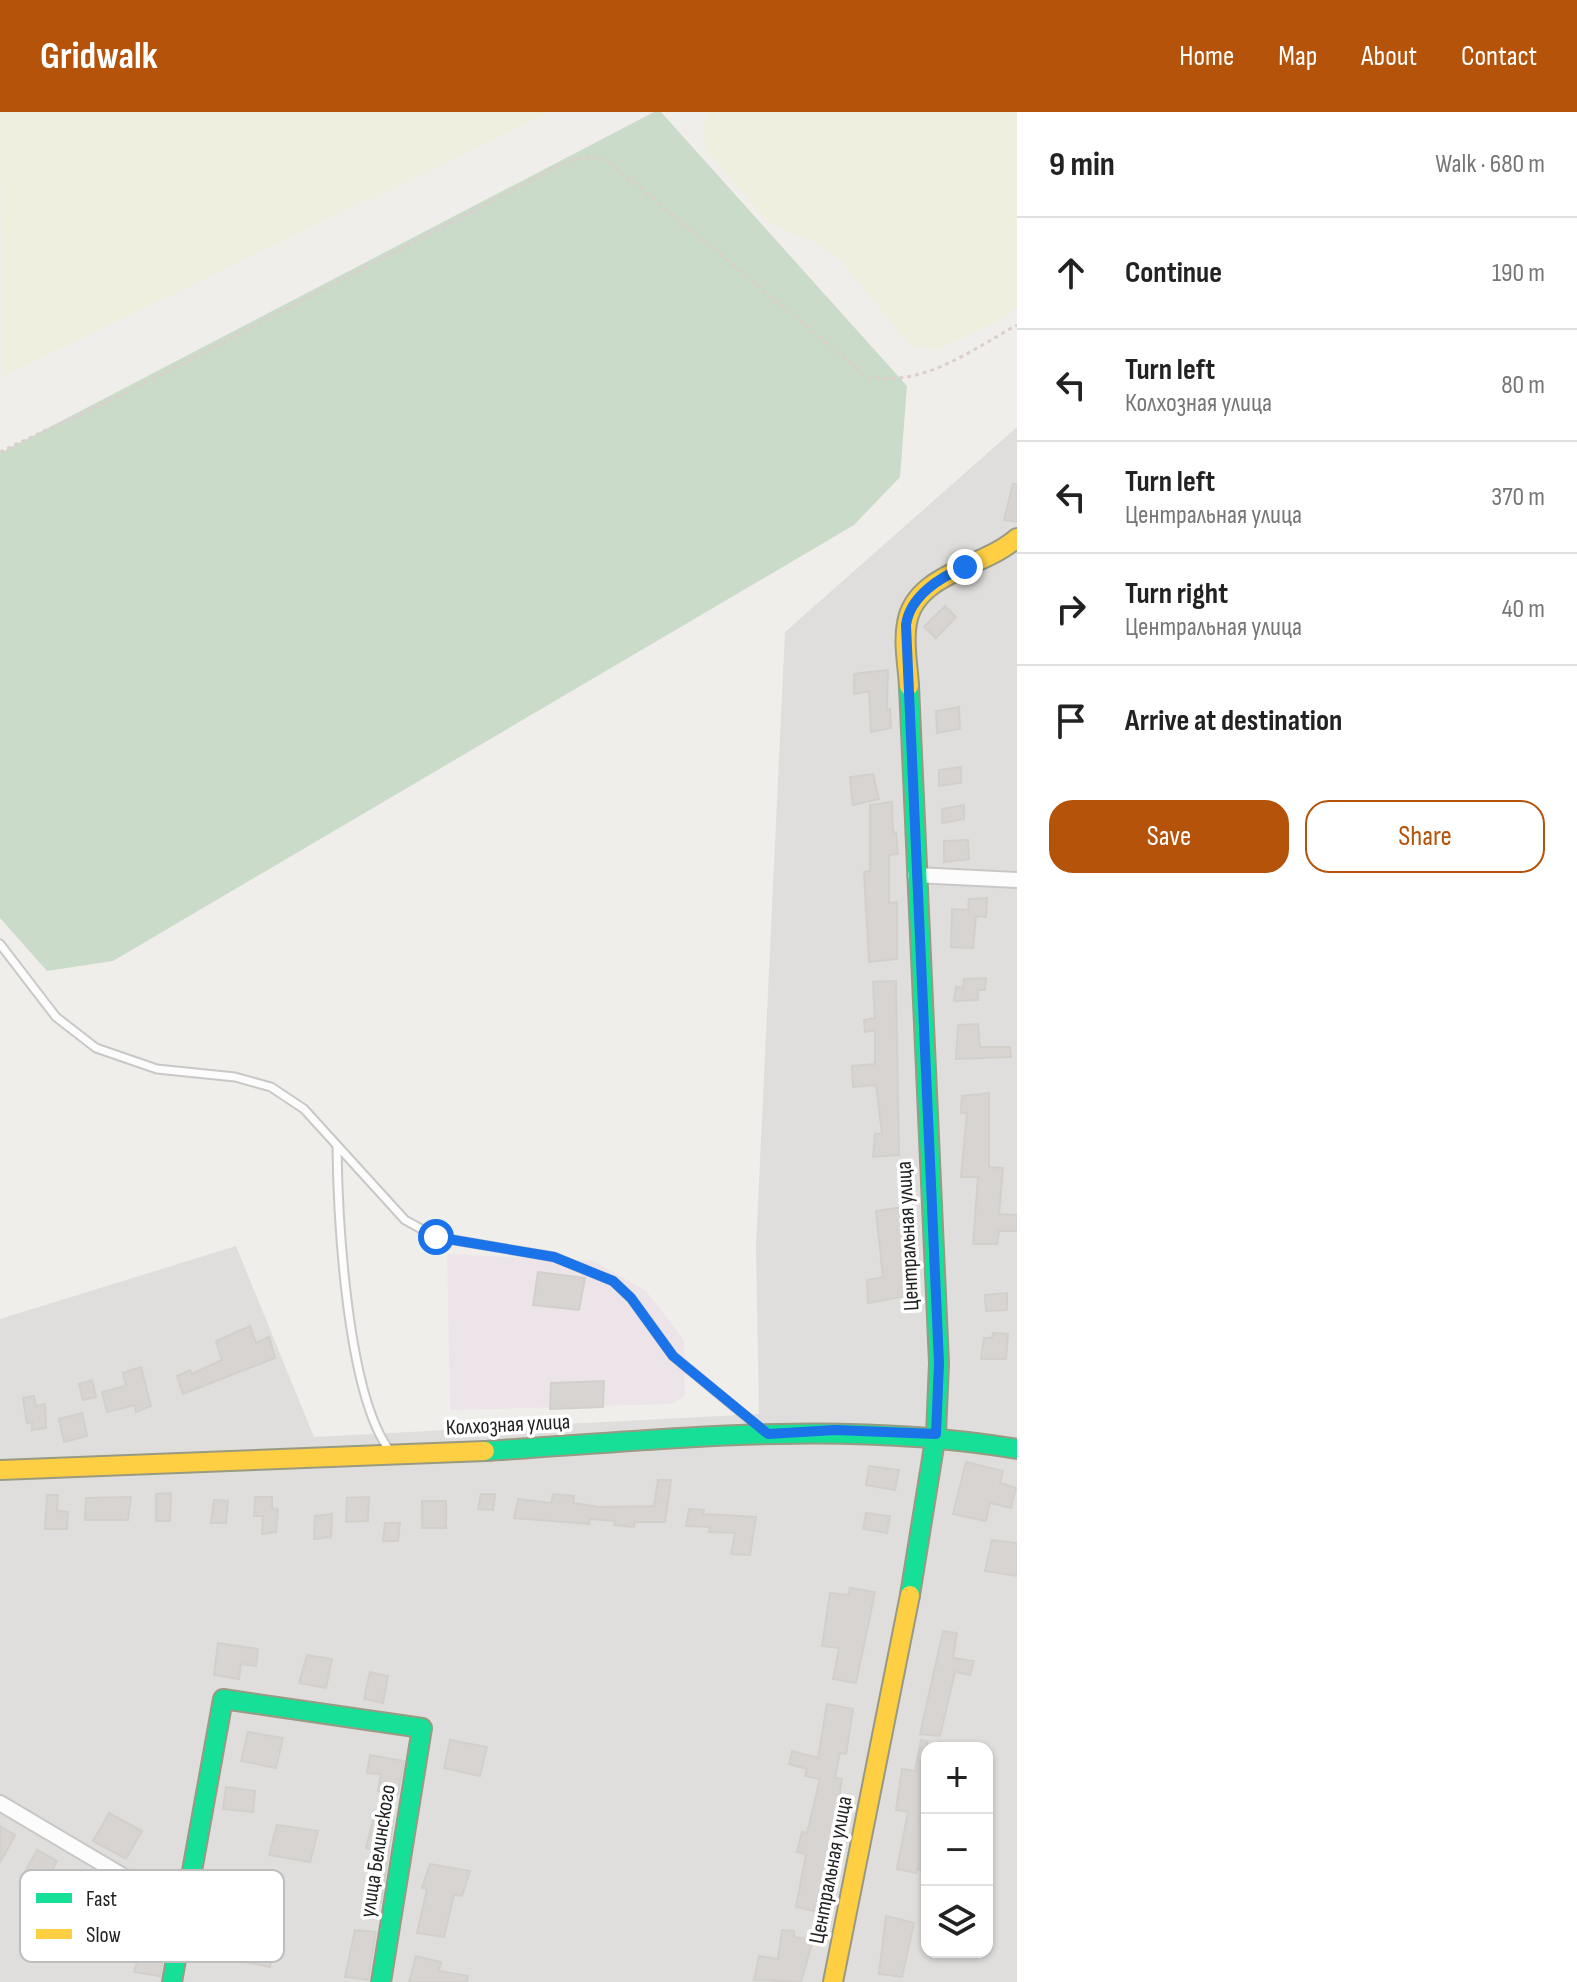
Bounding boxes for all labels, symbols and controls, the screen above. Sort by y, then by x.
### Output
text: Gridwalk [40,34,158,79]
text: Home [1179,40,1234,73]
text: Map [1278,40,1317,73]
text: About [1361,40,1417,73]
text: Contact [1461,40,1537,73]
text: 9 min [1049,144,1115,185]
text: Walk · 680 m [1435,149,1545,180]
icon: ahead [1049,251,1093,295]
text: Continue [1125,255,1222,291]
text: 190 m [1492,258,1545,289]
text: Turn left [1125,352,1215,388]
icon: left [1049,363,1093,407]
text: 80 m [1501,370,1545,401]
text: Колхозная улица [1125,388,1272,419]
text: Turn left [1125,464,1215,500]
icon: left [1049,475,1093,519]
text: 370 m [1491,482,1545,513]
text: Центральная улица [1125,500,1302,531]
route end [947,549,983,585]
text: Turn right [1125,576,1228,612]
icon: right [1049,587,1093,631]
text: 40 m [1502,594,1545,625]
text: Центральная улица [1125,612,1302,643]
icon: arrive [1049,699,1093,743]
text: Arrive at destination [1125,703,1342,739]
button: Save [1049,800,1289,873]
button: Share [1305,800,1545,873]
street label: Центральная улица [891,1161,925,1311]
route start [418,1219,454,1255]
street label: Колхозная улица [445,1408,571,1442]
map controls [921,1742,993,1958]
button: + [921,1742,993,1814]
street label: улица Белинского [354,1783,402,1919]
street label: Центральная улица [803,1794,859,1946]
button: − [921,1814,993,1886]
legend [20,1870,284,1962]
text: Fast [86,1886,117,1913]
button: layers [921,1886,993,1958]
text: Slow [86,1922,121,1949]

